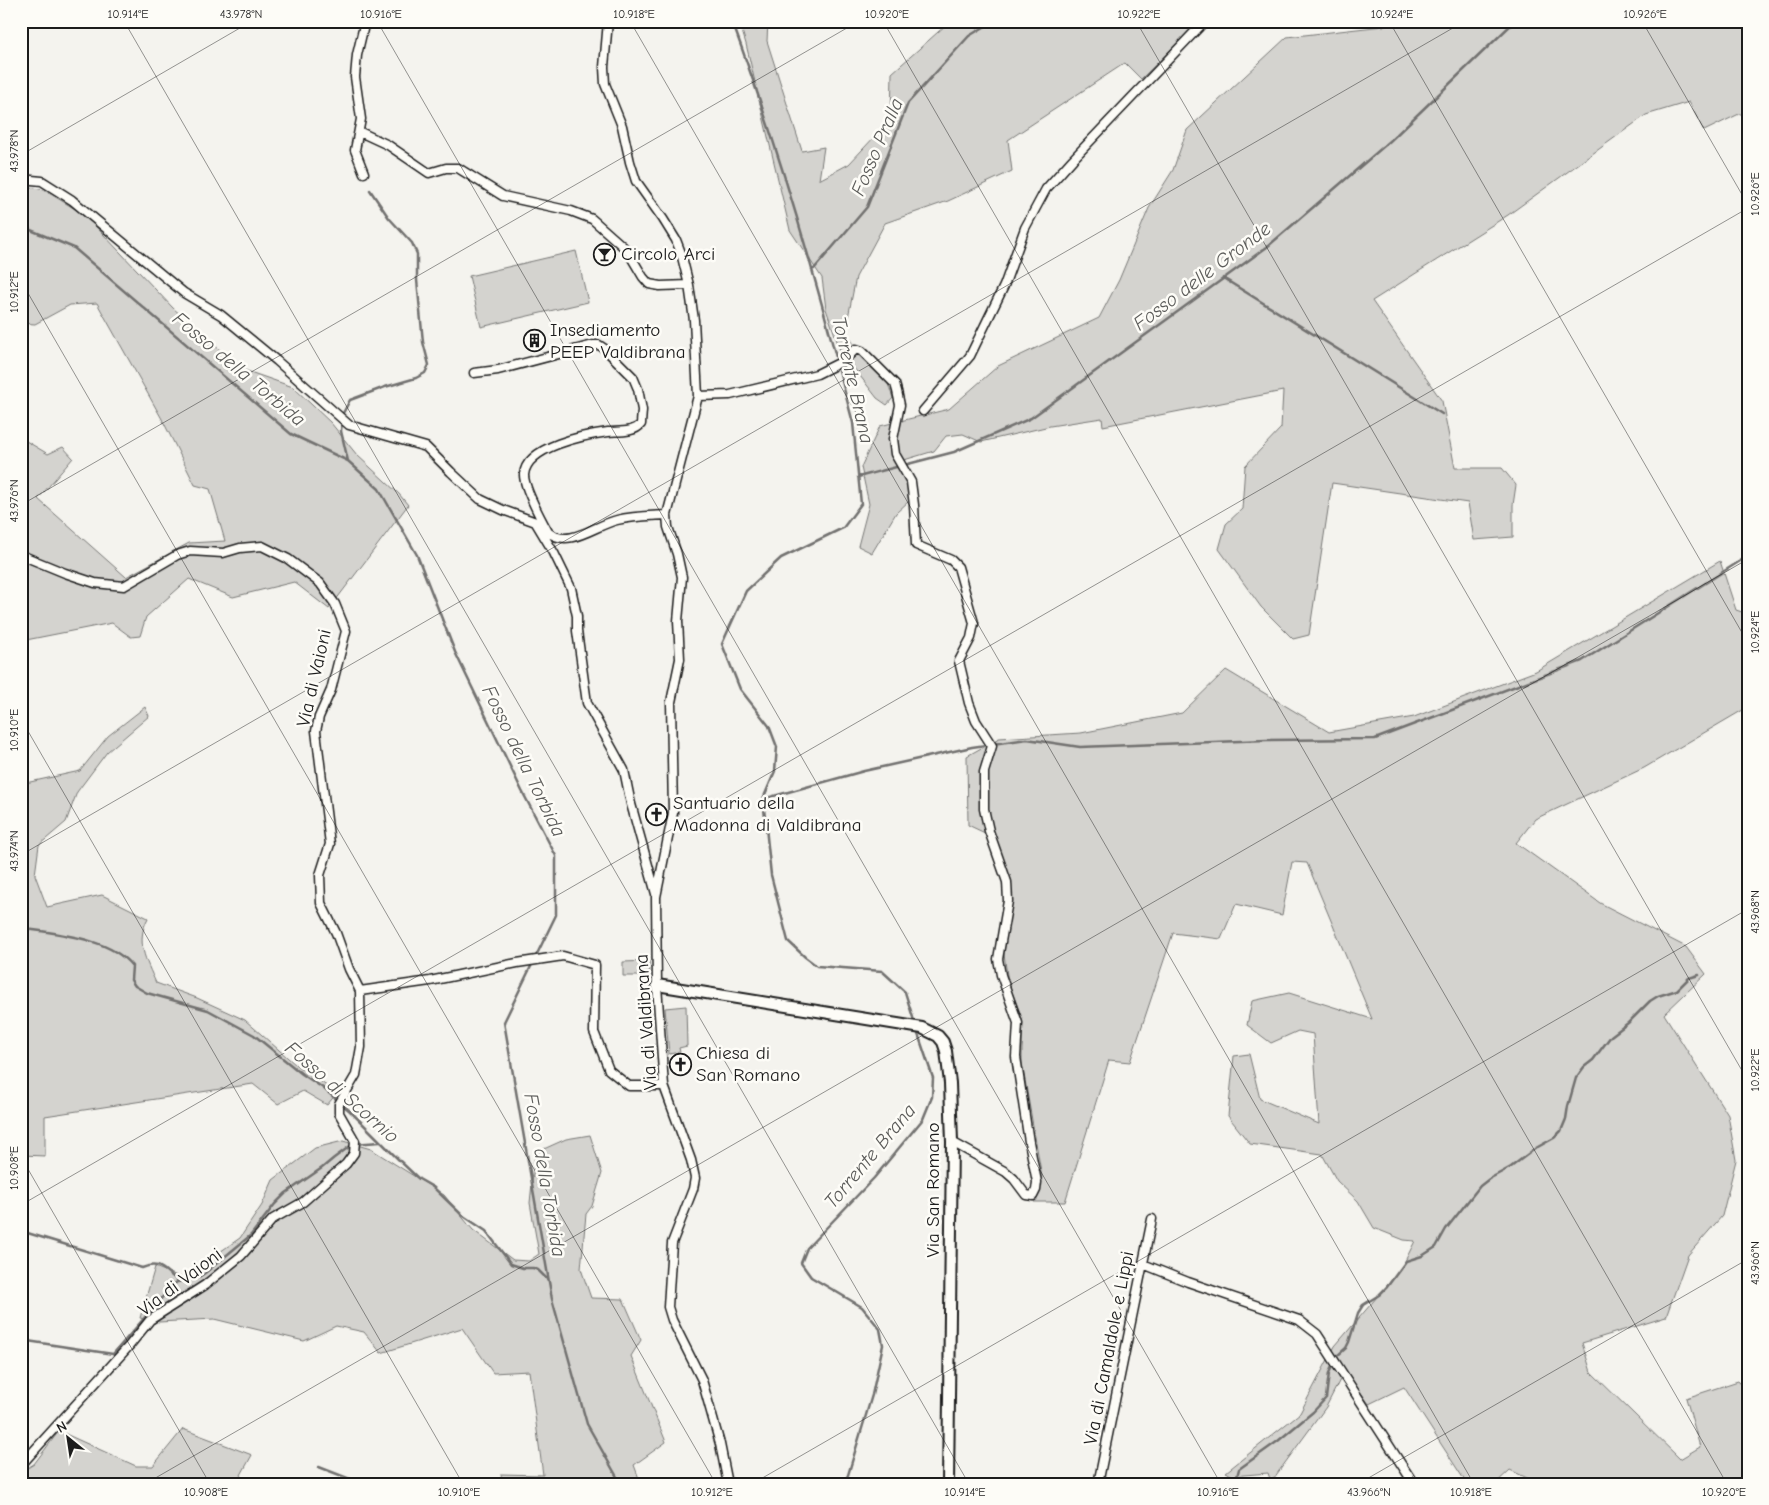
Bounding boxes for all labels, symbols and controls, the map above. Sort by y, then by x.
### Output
text: 10.914°E [107,7,149,21]
text: 43.978°N [220,7,262,21]
text: 10.916°E [360,7,402,21]
text: 10.918°E [613,7,655,21]
text: 10.920°E [865,7,909,21]
text: 10.922°E [1117,7,1161,21]
text: 10.924°E [1371,7,1413,21]
text: 10.926°E [1623,7,1667,21]
water label: Fosso Pralla [846,95,908,199]
text: 43.978°N [7,130,21,172]
text: 10.926°E [1748,172,1762,216]
water label: Fosso delle Gronde [1129,217,1275,335]
bar icon: Circolo Arci [593,242,617,266]
place label: Circolo Arci [621,243,715,265]
text: 10.912°E [7,271,21,313]
water label: Fosso della Torbida [168,307,310,431]
water label: Torrente Brana [827,314,879,446]
place label: Insediamento PEEP Valdibrana [550,319,685,363]
building icon: Insediamento PEEP Valdibrana [522,329,546,353]
text: 43.976°N [7,479,21,523]
text: 10.924°E [1748,611,1762,653]
street label: Via di Vaioni [292,627,336,729]
water label: Fosso della Torbida [477,682,571,840]
text: 10.910°E [7,709,21,751]
place label: Santuario della Madonna di Valdibrana [673,792,862,836]
church icon: Santuario della Madonna di Valdibrana [645,802,669,826]
text: 43.974°N [7,830,21,872]
text: 43.968°N [1748,890,1762,934]
street label: Via di Valdibrana [630,953,662,1091]
water label: Fosso di Scornio [280,1036,404,1148]
place label: Chiesa di San Romano [696,1042,800,1086]
text: 10.922°E [1748,1048,1762,1092]
church icon: Chiesa di San Romano [668,1052,692,1076]
water label: Fosso della Torbida [519,1091,571,1259]
water label: Torrente Brana [820,1099,920,1213]
street label: Via San Romano [922,1122,944,1258]
text: 10.908°E [7,1146,21,1190]
text: 43.966°N [1748,1241,1762,1285]
street label: Via di Vaioni [134,1243,226,1321]
street label: Via di Camaldole e Lippi [1079,1249,1139,1447]
north arrow [42,1412,92,1462]
text: N [54,1418,70,1437]
text: 10.908°E [184,1485,228,1499]
text: 10.910°E [438,1485,480,1499]
text: 10.912°E [691,1485,733,1499]
text: 10.914°E [944,1485,986,1499]
text: 10.916°E [1197,1485,1239,1499]
text: 43.966°N [1347,1485,1391,1499]
text: 10.918°E [1450,1485,1492,1499]
text: 10.920°E [1702,1485,1746,1499]

